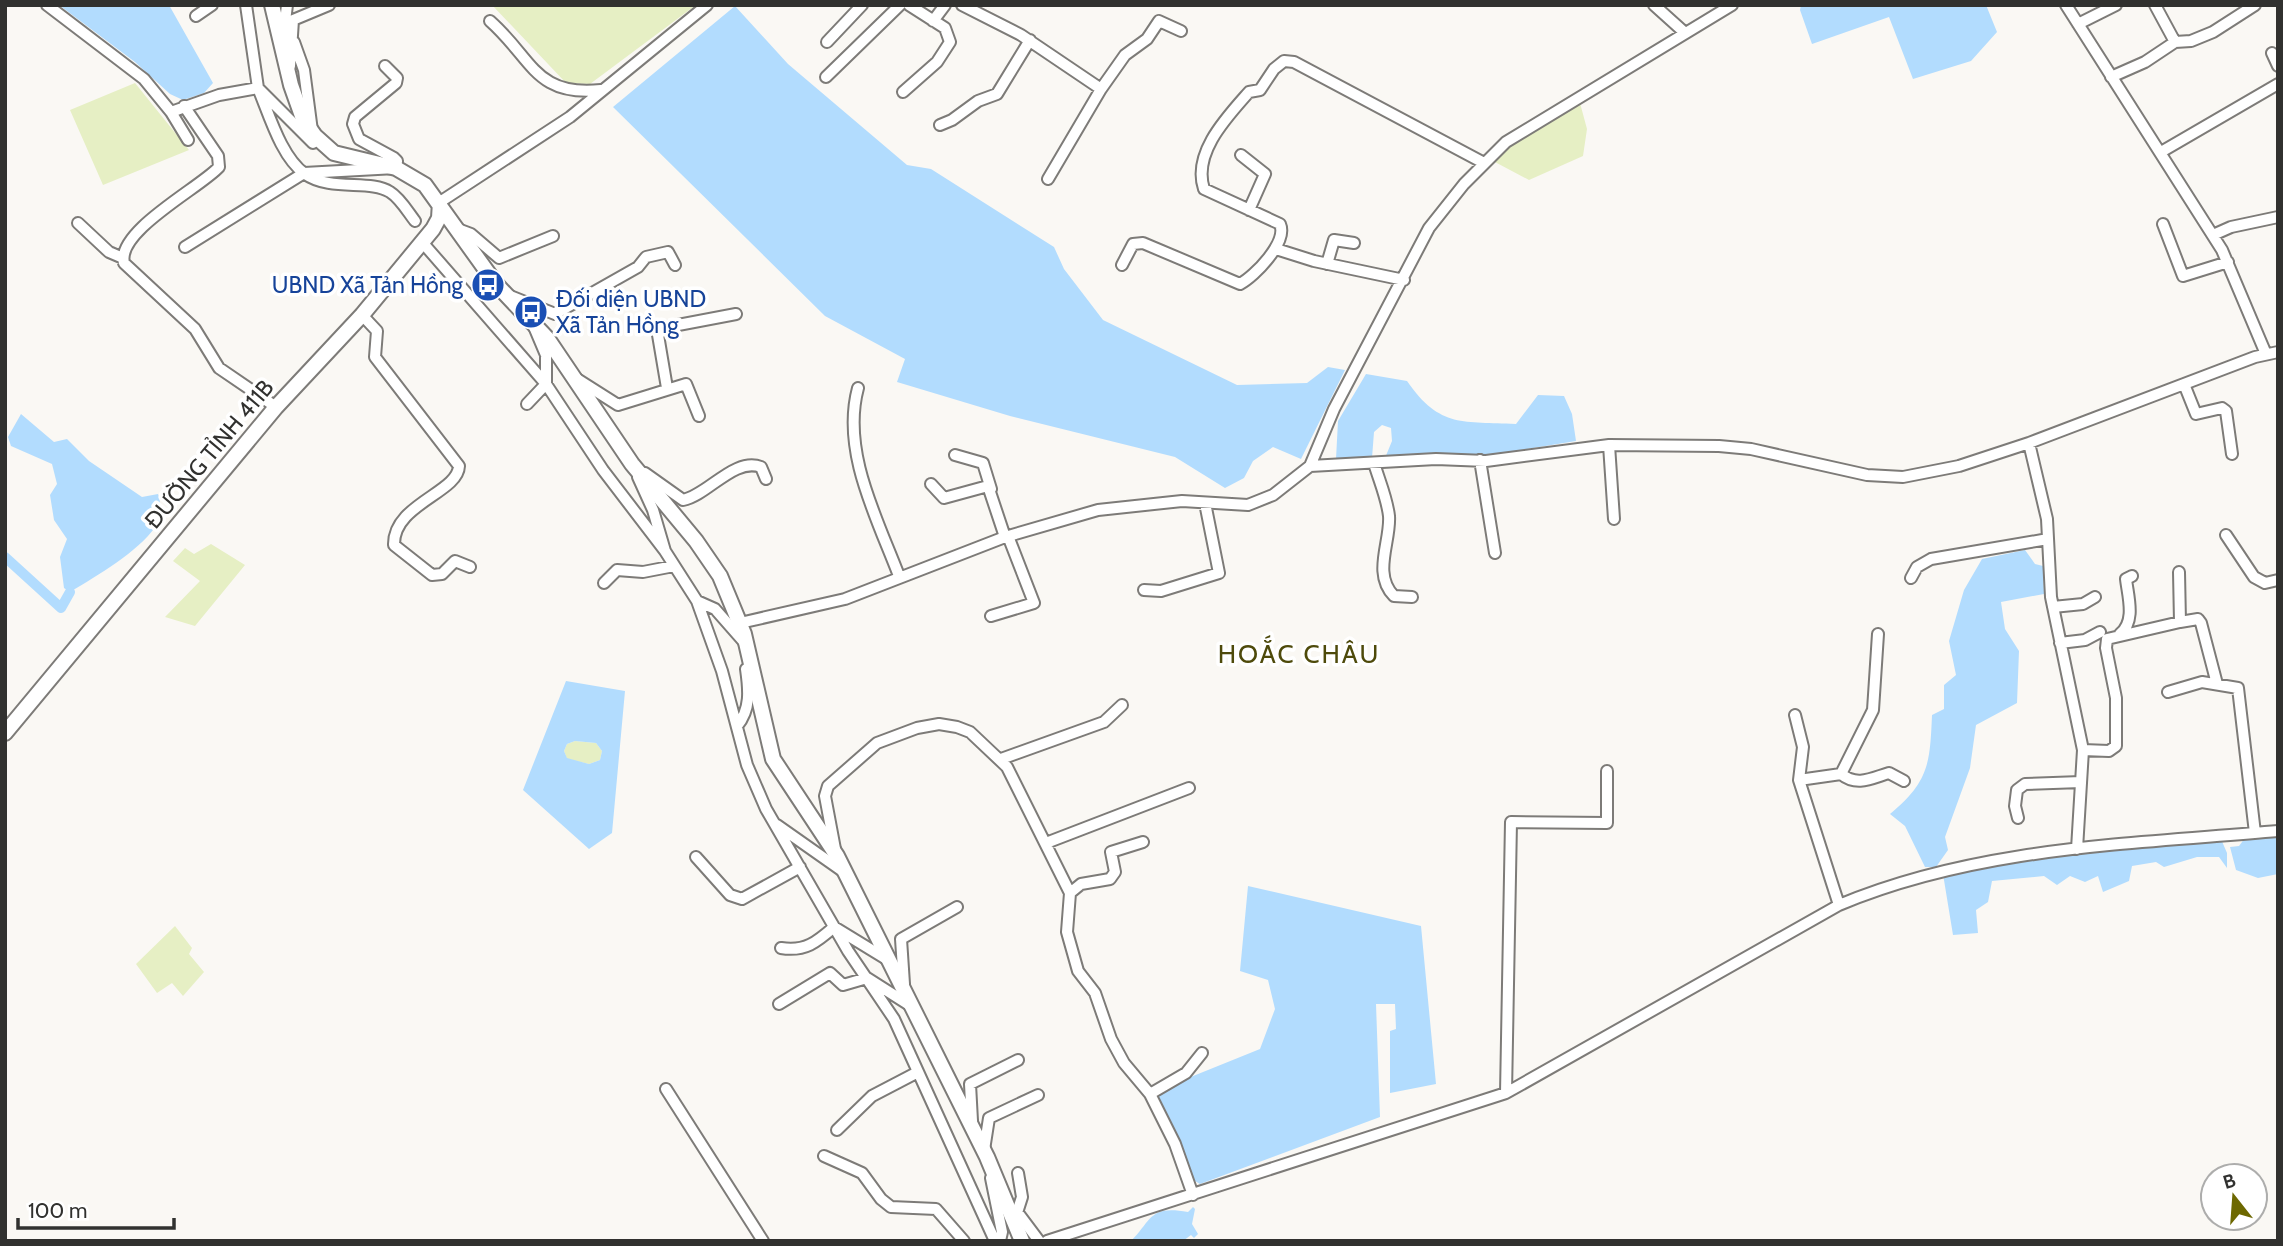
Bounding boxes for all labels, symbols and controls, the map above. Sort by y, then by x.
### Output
bus stop icon: UBND Xã Tản Hồng [469,266,507,304]
place label: UBND Xã Tản Hồng [272,271,464,299]
place label: Đối diện UBND Xã Tản Hồng [556,285,706,339]
bus stop icon: Đối diện UBND Xã Tản Hồng [512,293,550,331]
street label: ĐƯỜNG TỈNH 411B [138,373,280,534]
district label: HOẮC CHÂU [1218,634,1380,670]
north arrow [2199,1162,2269,1232]
text: B [2220,1168,2238,1194]
scale bar [18,1186,173,1230]
text: 100 m [28,1198,87,1223]

